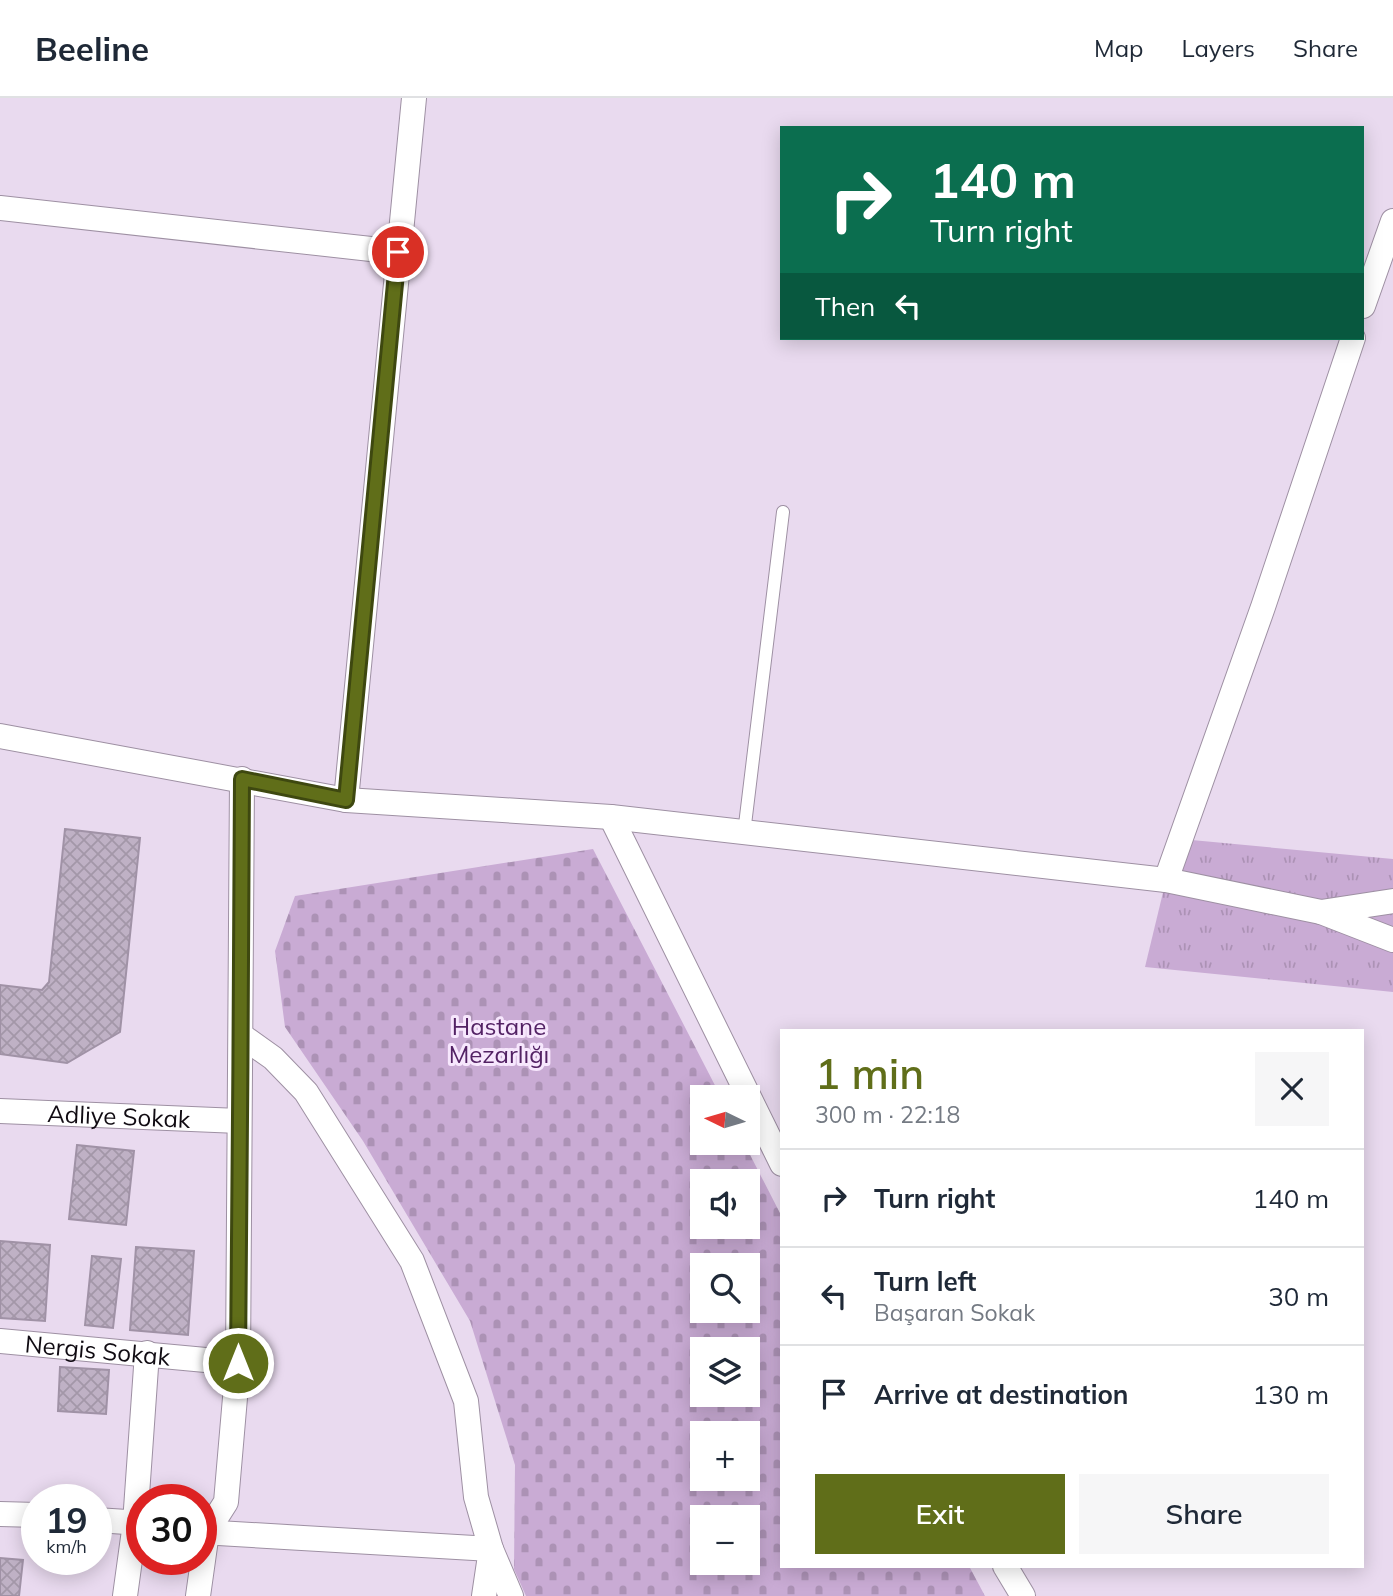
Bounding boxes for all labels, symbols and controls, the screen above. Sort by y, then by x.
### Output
text: Beeline [35,28,149,69]
text: Map [1094,33,1143,63]
text: Layers [1181,33,1255,63]
text: Share [1293,33,1358,63]
text: 140 m [930,149,1076,210]
icon: right [815,154,906,245]
text: Turn right [930,210,1073,250]
pin [368,222,428,282]
icon: arrive [379,233,417,271]
icon: left [889,287,927,325]
text: Then [815,290,875,323]
park label: Hastane Mezarlığı [449,1011,549,1069]
text: 1 min [815,1047,924,1100]
button: close [1255,1052,1329,1126]
north arrow [690,1085,760,1155]
map controls [690,1085,760,1575]
street label: Adliye Sokak [47,1098,192,1134]
text: 300 m · 22:18 [815,1100,960,1129]
button: sound [690,1169,760,1239]
icon: right [815,1179,853,1217]
text: Turn right [874,1182,995,1215]
text: 140 m [1253,1182,1329,1215]
button: search [690,1253,760,1323]
text: Turn left [874,1265,976,1298]
icon: left [815,1277,853,1315]
text: 30 m [1268,1280,1329,1313]
text: Başaran Sokak [874,1298,1035,1327]
position arrow [201,1326,275,1400]
street label: Nergis Sokak [24,1328,172,1372]
button: layers [690,1337,760,1407]
icon: arrive [815,1375,853,1413]
text: Arrive at destination [874,1378,1129,1411]
text: 130 m [1253,1378,1329,1411]
button: + [690,1421,760,1491]
button: Exit [815,1474,1065,1554]
button: Share [1079,1474,1329,1554]
speed limit sign: 30 [126,1484,217,1575]
text: 19 [45,1498,88,1542]
button: − [690,1505,760,1575]
text: km/h [46,1535,87,1558]

